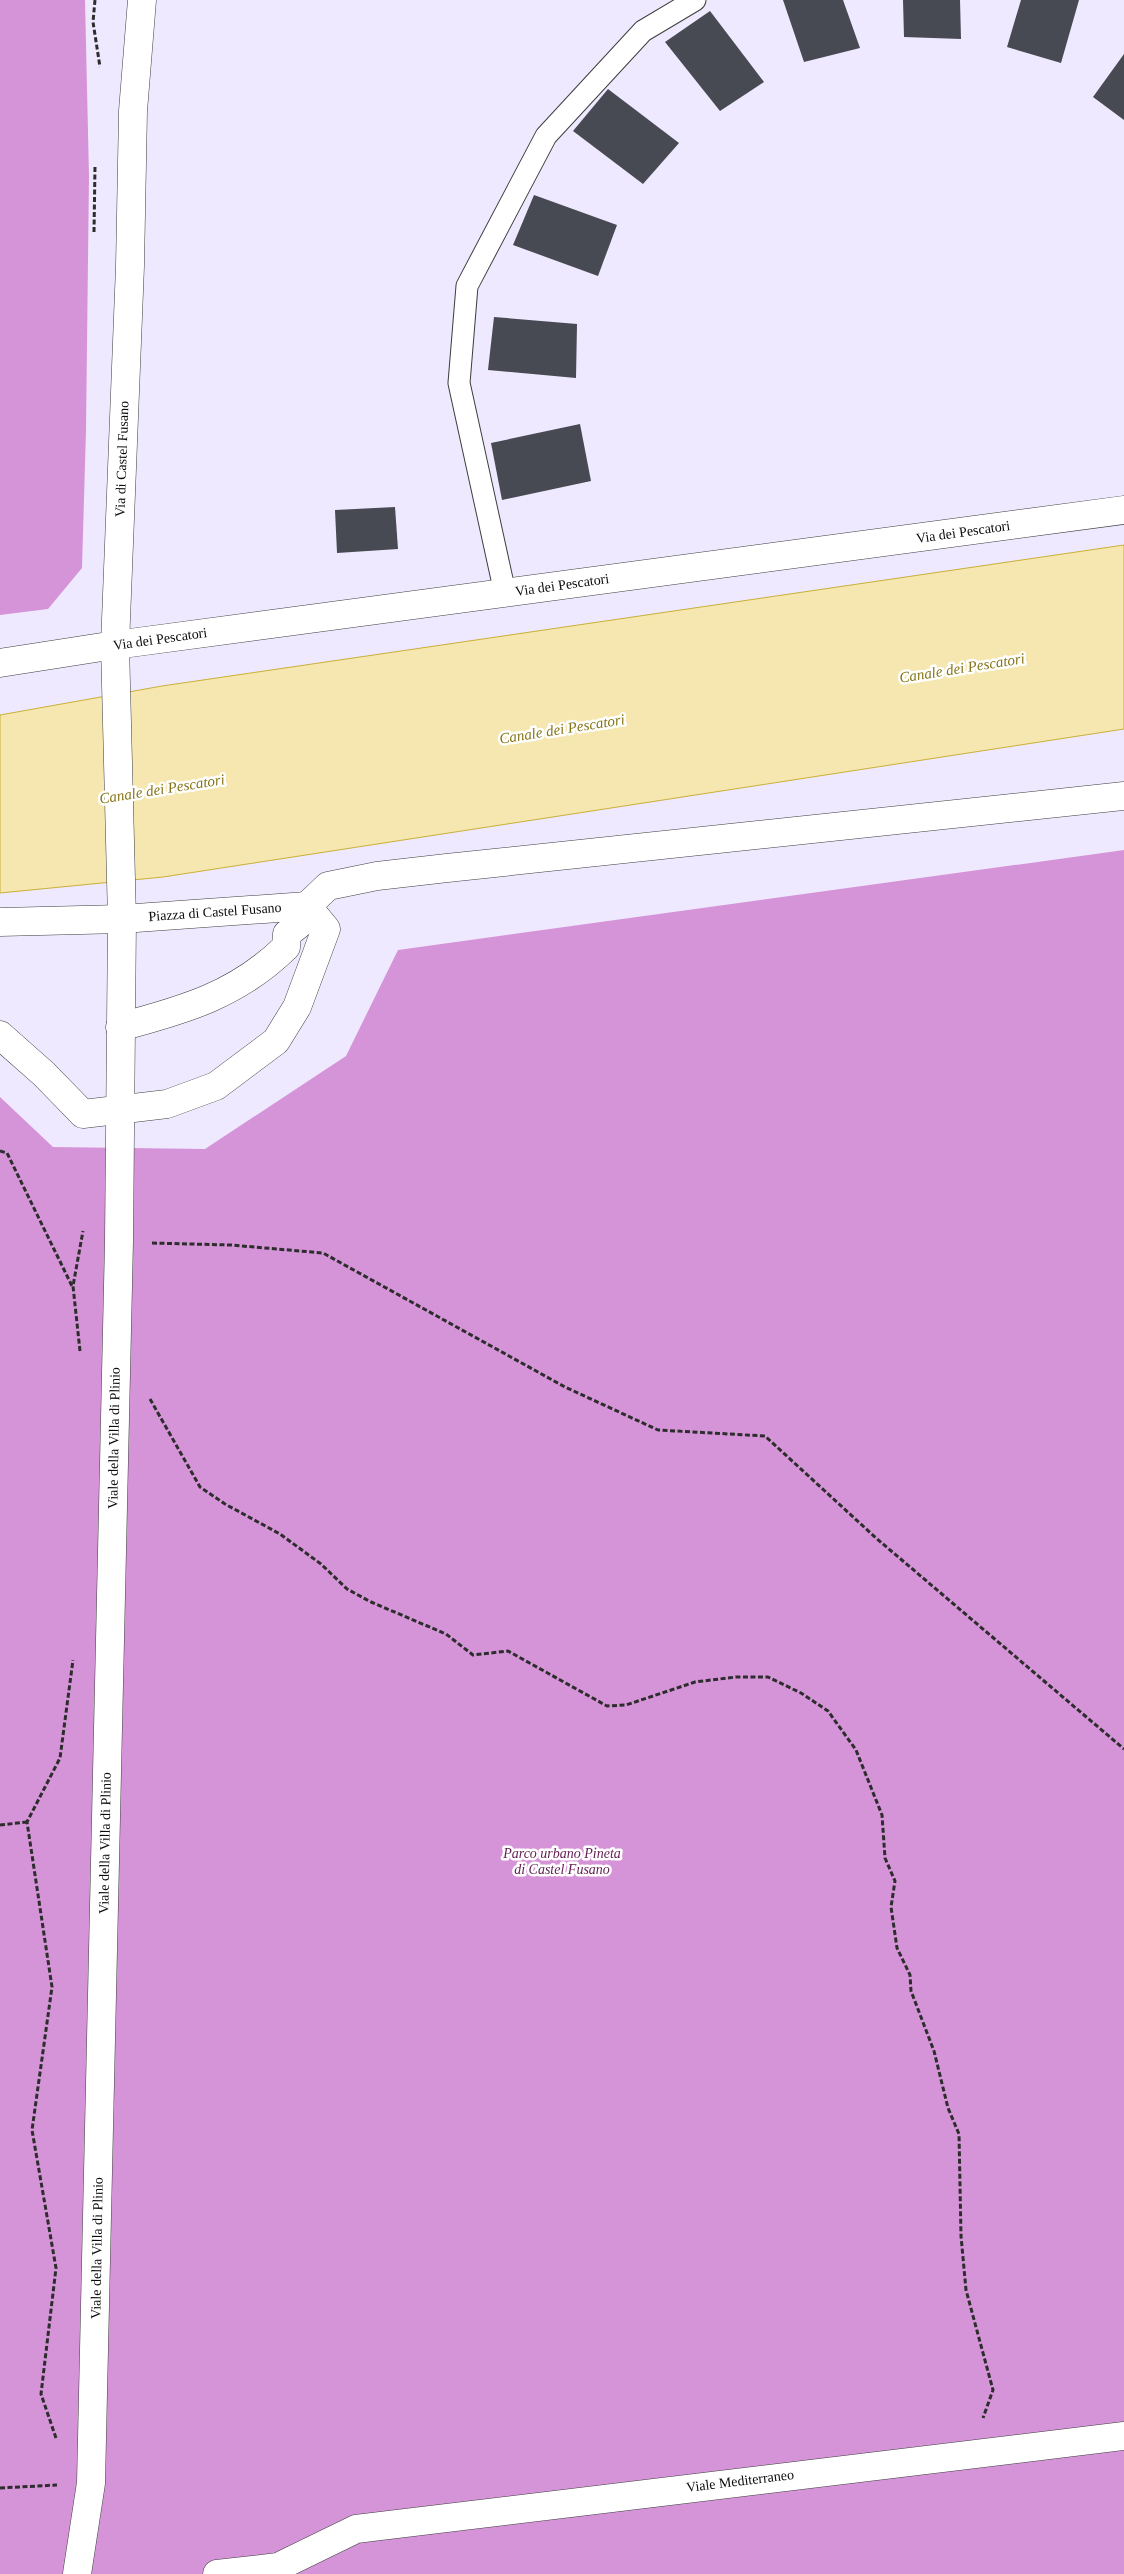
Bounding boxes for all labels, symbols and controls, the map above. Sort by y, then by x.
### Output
street label: Via di Castel Fusano [112,401,132,517]
street label: Via dei Pescatori [915,518,1011,546]
street label: Via dei Pescatori [514,571,610,599]
street label: Via dei Pescatori [112,625,208,653]
water label: Canale dei Pescatori [898,650,1026,686]
water label: Canale dei Pescatori [498,711,626,747]
water label: Canale dei Pescatori [98,771,226,807]
street label: Piazza di Castel Fusano [148,900,282,924]
street label: Viale della Villa di Plinio [105,1367,123,1509]
street label: Viale della Villa di Plinio [96,1772,114,1914]
park label: Parco urbano Pineta di Castel Fusano [502,1846,621,1877]
street label: Viale della Villa di Plinio [88,2177,106,2319]
street label: Viale Mediterraneo [685,2467,795,2495]

